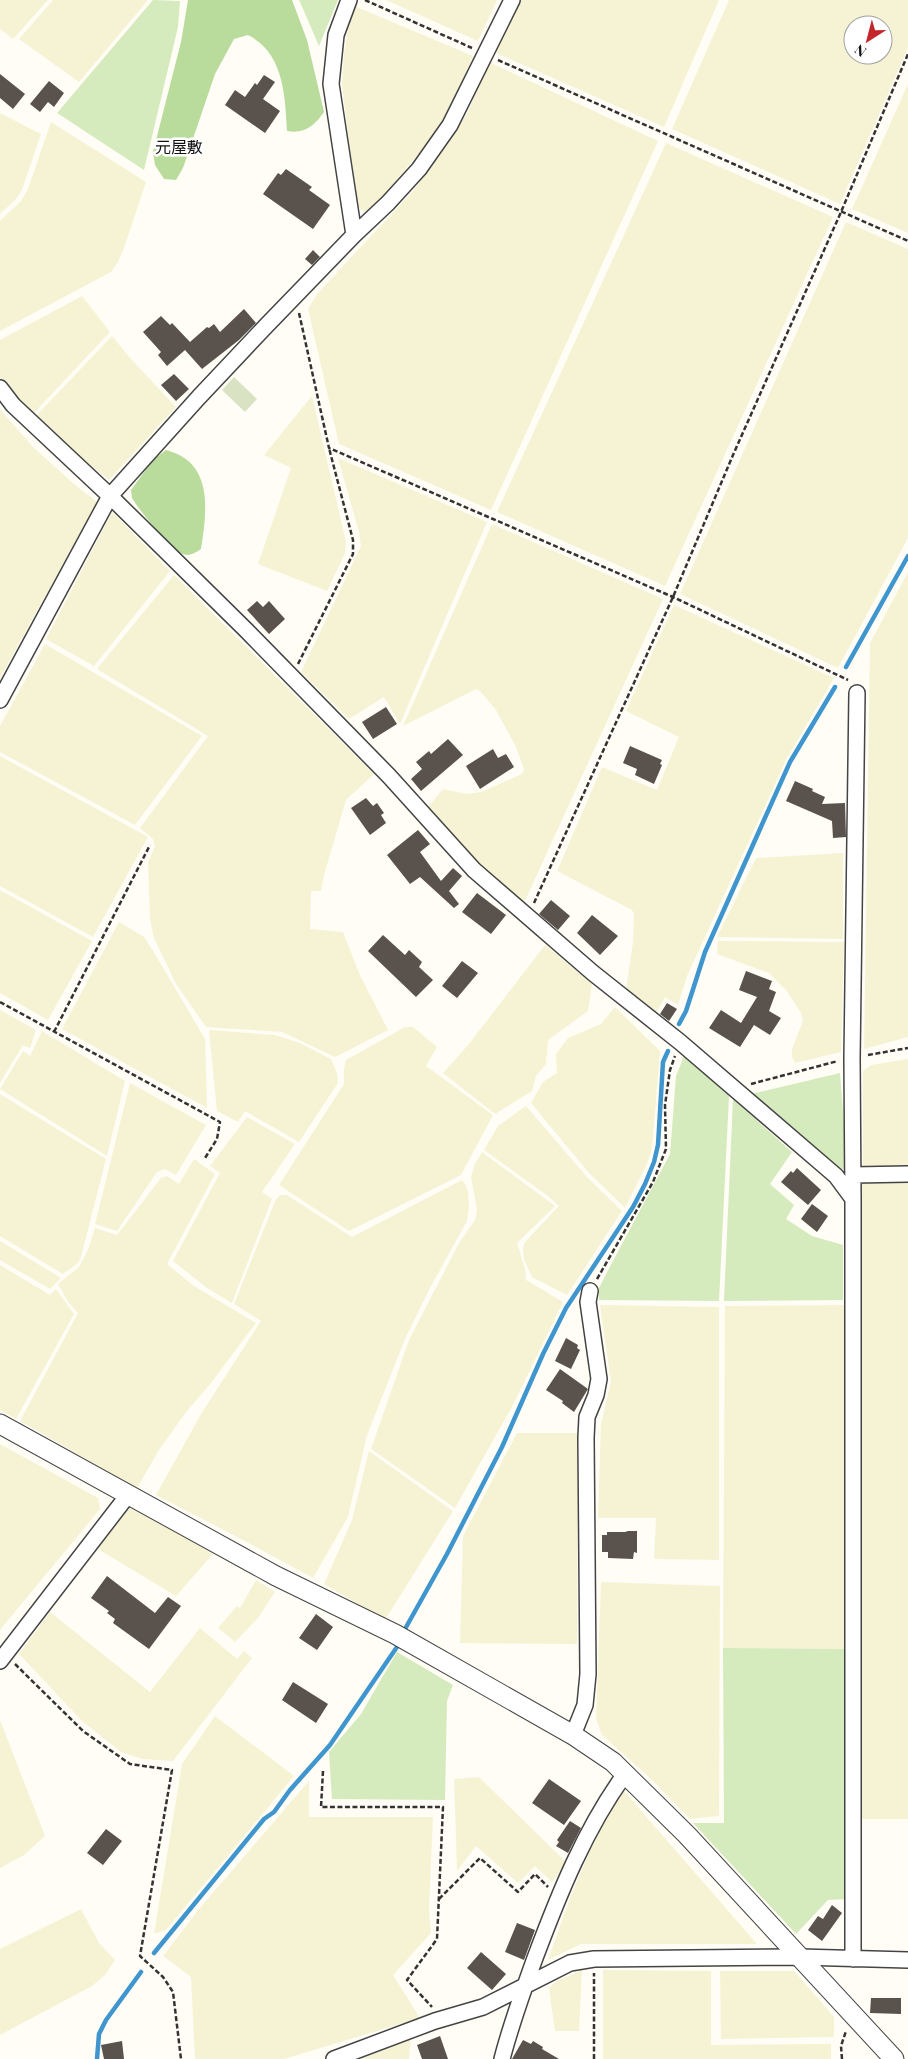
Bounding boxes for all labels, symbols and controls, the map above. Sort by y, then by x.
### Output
north arrow [843,15,893,65]
text: N [850,40,870,62]
district label: 元屋敷 [155,136,203,157]

